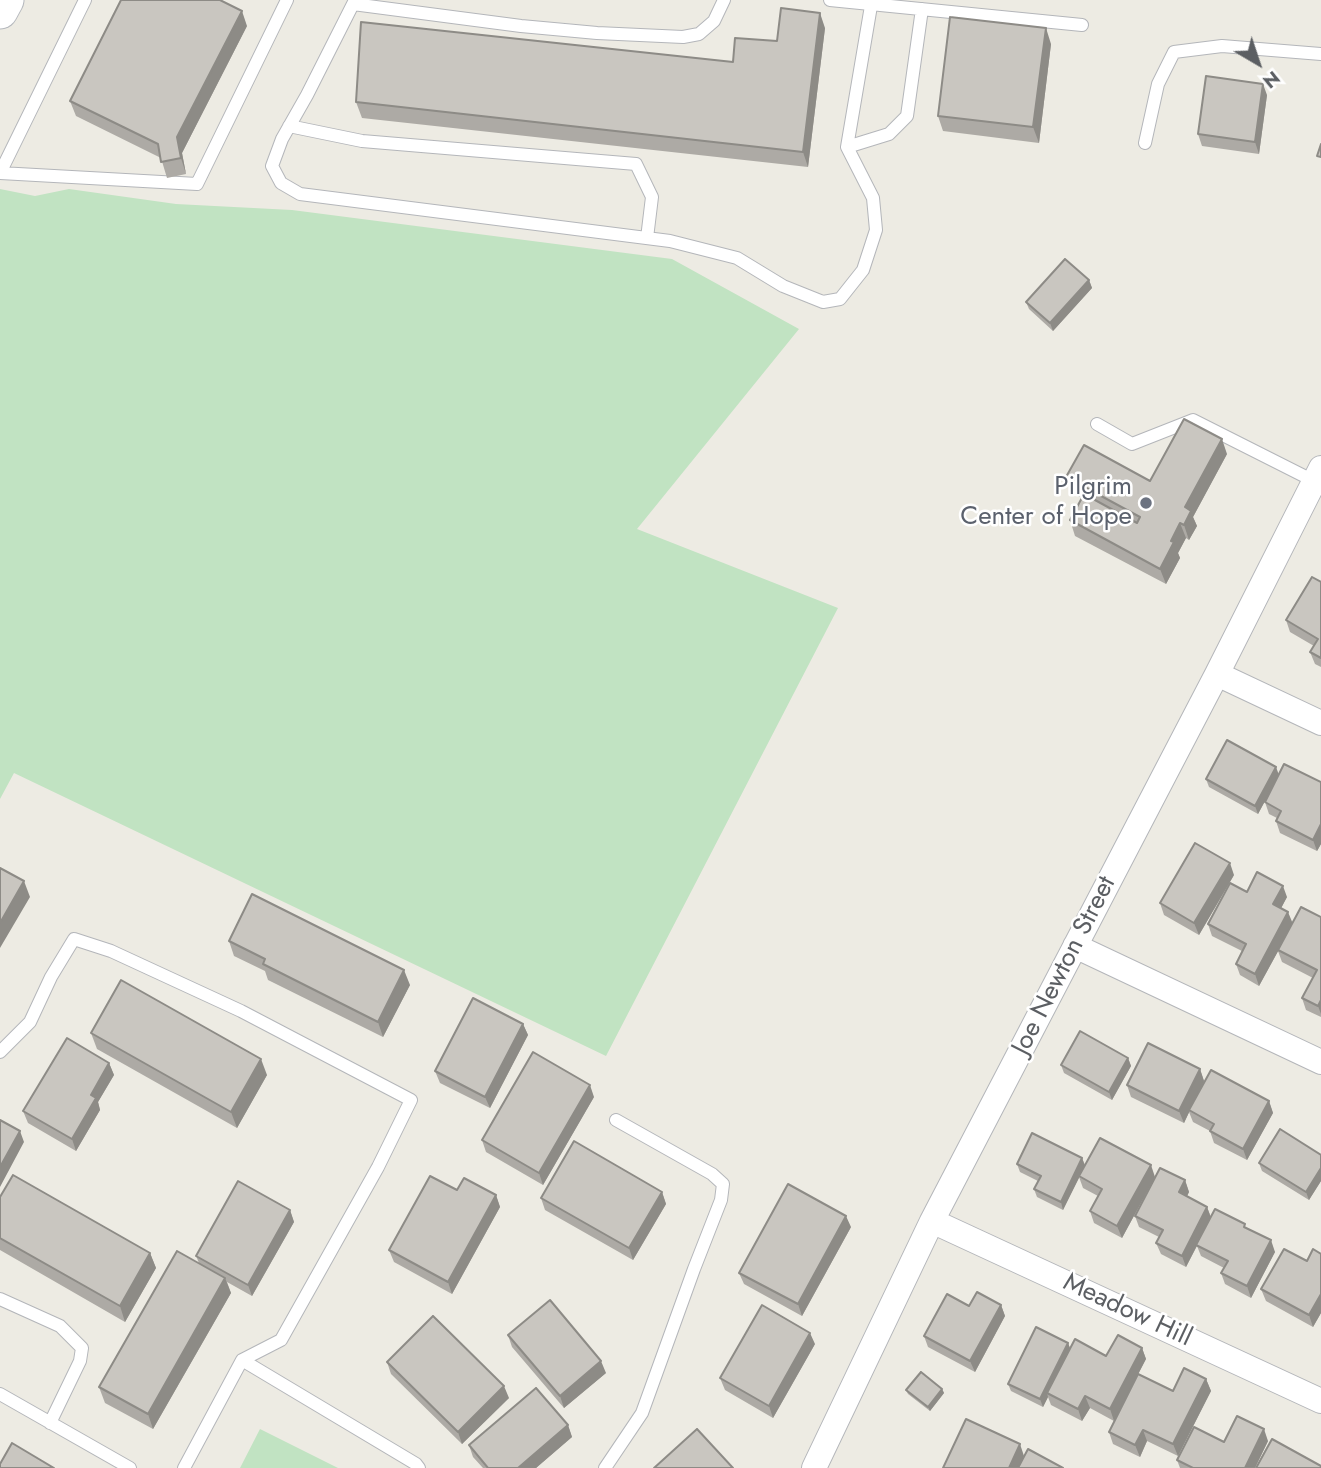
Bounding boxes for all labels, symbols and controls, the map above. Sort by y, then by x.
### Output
north arrow [1223,28,1293,98]
text: N [1257,64,1286,95]
place label: Pilgrim Center of Hope [960,472,1132,534]
marker: Pilgrim Center of Hope [1138,495,1154,511]
street label: Joe Newton Street [1007,871,1123,1061]
street label: Meadow Hill [1058,1268,1196,1354]

